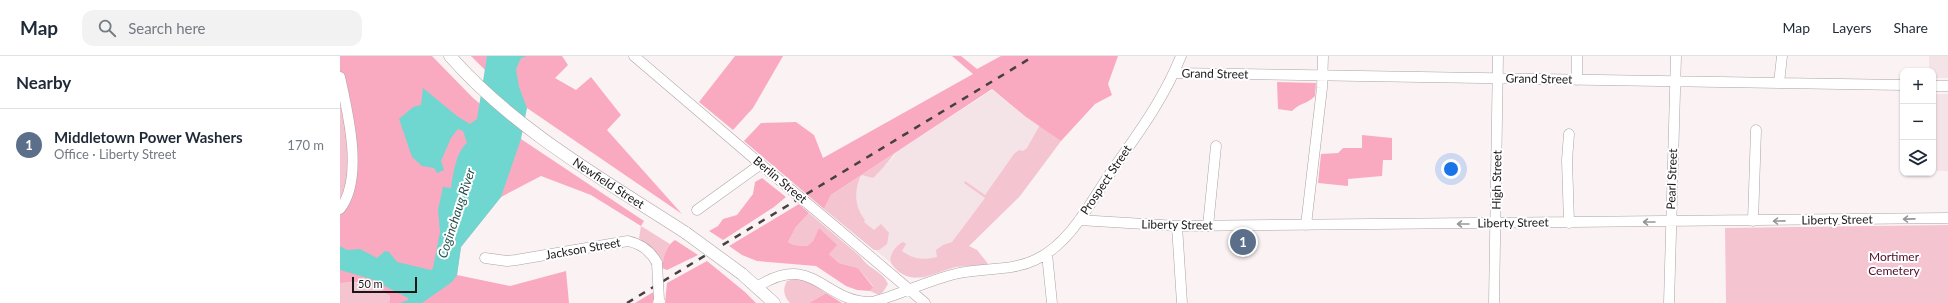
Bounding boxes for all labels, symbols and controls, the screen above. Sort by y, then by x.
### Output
search box [82,10,362,46]
text: Map [20,16,58,39]
icon: search [96,17,118,39]
text: Search here [128,19,206,37]
text: Map [1782,19,1810,36]
text: Layers [1832,19,1872,36]
text: Share [1894,19,1928,36]
street label: Grand Street [1181,65,1249,82]
map controls [1900,68,1936,176]
button: + [1900,68,1936,104]
street label: Grand Street [1505,70,1573,87]
text: Nearby [16,72,71,93]
button: − [1900,104,1936,140]
text: Middletown Power Washers [54,128,243,146]
text: 1 [25,137,33,153]
text: 170 m [287,137,324,153]
button: layers [1900,140,1936,176]
street label: Prospect Street [1077,141,1135,217]
text: Office · Liberty Street [54,146,176,162]
street label: Pearl Street [1663,148,1680,210]
street label: High Street [1488,149,1505,210]
street label: Berlin Street [750,153,811,207]
street label: Newfield Street [570,154,648,212]
your location [1441,159,1461,179]
water label: Coginchaug River [434,165,478,260]
street label: Liberty Street [1801,211,1873,228]
street label: Liberty Street [1477,214,1549,231]
one-way arrow [1903,215,1916,222]
street label: Liberty Street [1141,216,1213,233]
one-way arrow [1773,217,1786,224]
one-way arrow [1643,218,1656,226]
one-way arrow [1457,220,1470,228]
pin: 1 [1230,227,1256,257]
street label: Jackson Street [544,234,622,262]
park label: Mortimer Cemetery [1868,249,1921,278]
scale bar [352,275,417,294]
text: 50 m [358,277,383,290]

